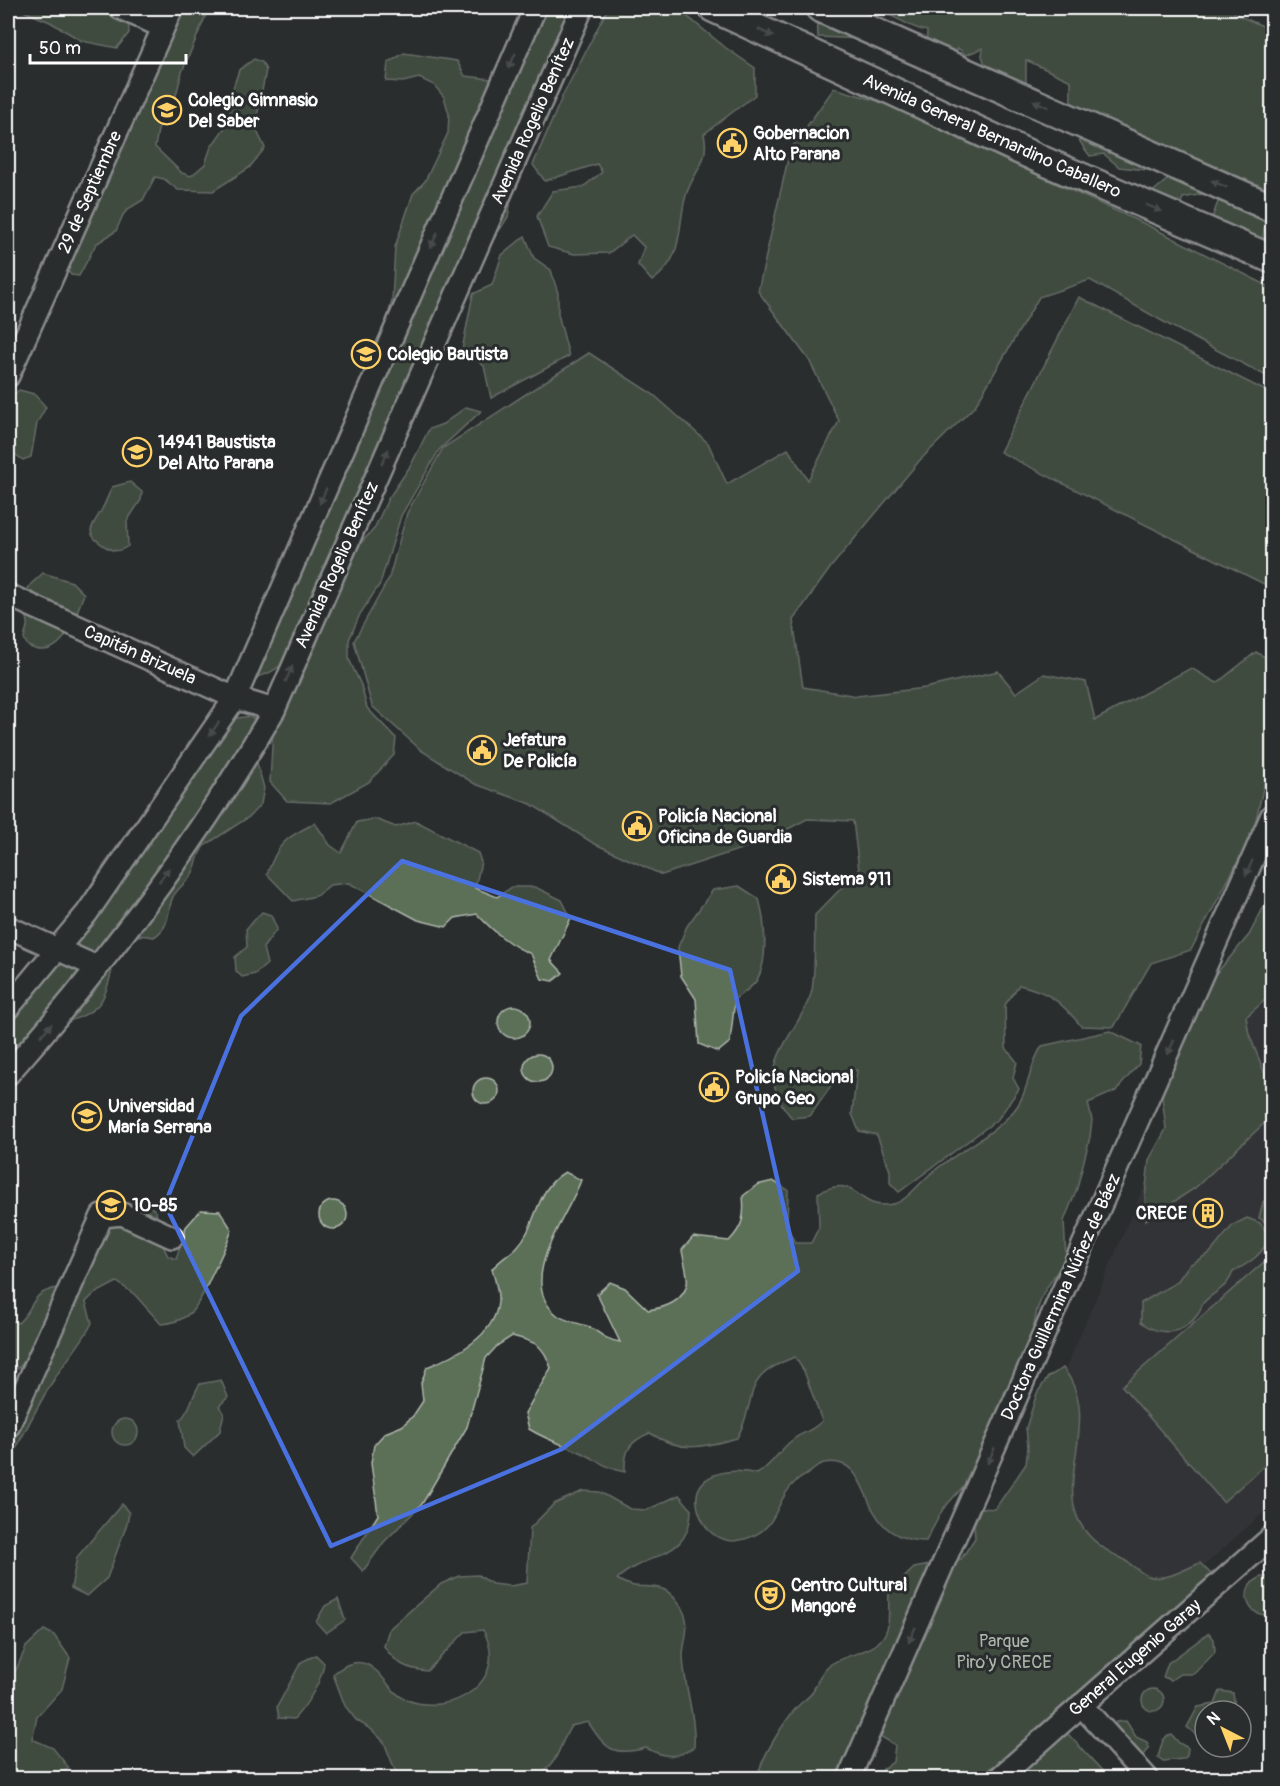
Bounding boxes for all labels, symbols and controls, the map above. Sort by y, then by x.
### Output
scale bar [30,27,186,65]
one-way arrow [757,28,774,37]
street label: Avenida Rogelio Benítez [486,34,580,208]
text: 50 m [39,37,81,60]
one-way arrow [507,53,517,71]
street label: Avenida General Bernardino Caballero [859,69,1125,204]
place label: Colegio Gimnasio Del Saber [188,89,318,133]
school or university icon: Colegio Gimnasio Del Saber [151,94,183,126]
one-way arrow [1032,99,1050,109]
place label: Gobernacion Alto Parana [753,122,849,166]
street label: 29 de Septiembre [53,127,127,257]
public building icon: Gobernacion Alto Parana [716,127,748,159]
one-way arrow [1210,179,1228,189]
one-way arrow [1145,204,1163,213]
one-way arrow [429,231,438,249]
school or university icon: Colegio Bautista [350,338,382,370]
place label: Colegio Bautista [387,343,509,366]
place label: 14941 Baustista Del Alto Parana [158,431,276,475]
school or university icon: 14941 Baustista Del Alto Parana [121,436,153,468]
one-way arrow [380,449,389,466]
street label: Avenida Rogelio Benítez [290,478,384,652]
one-way arrow [318,487,328,505]
street label: Capitán Brizuela [80,620,200,690]
one-way arrow [285,666,294,683]
one-way arrow [209,721,220,737]
place label: Jefatura De Policía [503,729,577,773]
public building icon: Jefatura De Policía [466,734,498,766]
place label: Policía Nacional Oficina de Guardia [658,805,793,849]
public building icon: Policía Nacional Oficina de Guardia [621,810,653,842]
one-way arrow [1244,860,1254,878]
public building icon: Sistema 911 [765,863,797,895]
one-way arrow [158,867,170,882]
place label: Sistema 911 [802,868,891,891]
one-way arrow [39,1023,52,1038]
one-way arrow [1165,1038,1175,1056]
place label: Policía Nacional Grupo Geo [735,1066,854,1110]
public building icon: Policía Nacional Grupo Geo [698,1071,730,1103]
place label: Universidad María Serrana [108,1095,212,1139]
school or university icon: Universidad María Serrana [71,1100,103,1132]
street label: Doctora Guillermina Núñez de Báez [996,1170,1126,1424]
school or university icon: 10-85 [95,1189,127,1221]
place label: 10-85 [132,1194,178,1217]
building icon: CRECE [1192,1197,1224,1229]
place label: CRECE [1136,1202,1188,1225]
one-way arrow [986,1448,996,1466]
place label: Centro Cultural Mangoré [791,1574,907,1618]
theatre icon: Centro Cultural Mangoré [754,1579,786,1611]
street label: General Eugenio Garay [1064,1594,1206,1722]
one-way arrow [908,1626,917,1643]
park label: Parque Piro'y CRECE [956,1630,1052,1674]
north arrow [1193,1699,1253,1759]
text: N [1203,1707,1224,1730]

